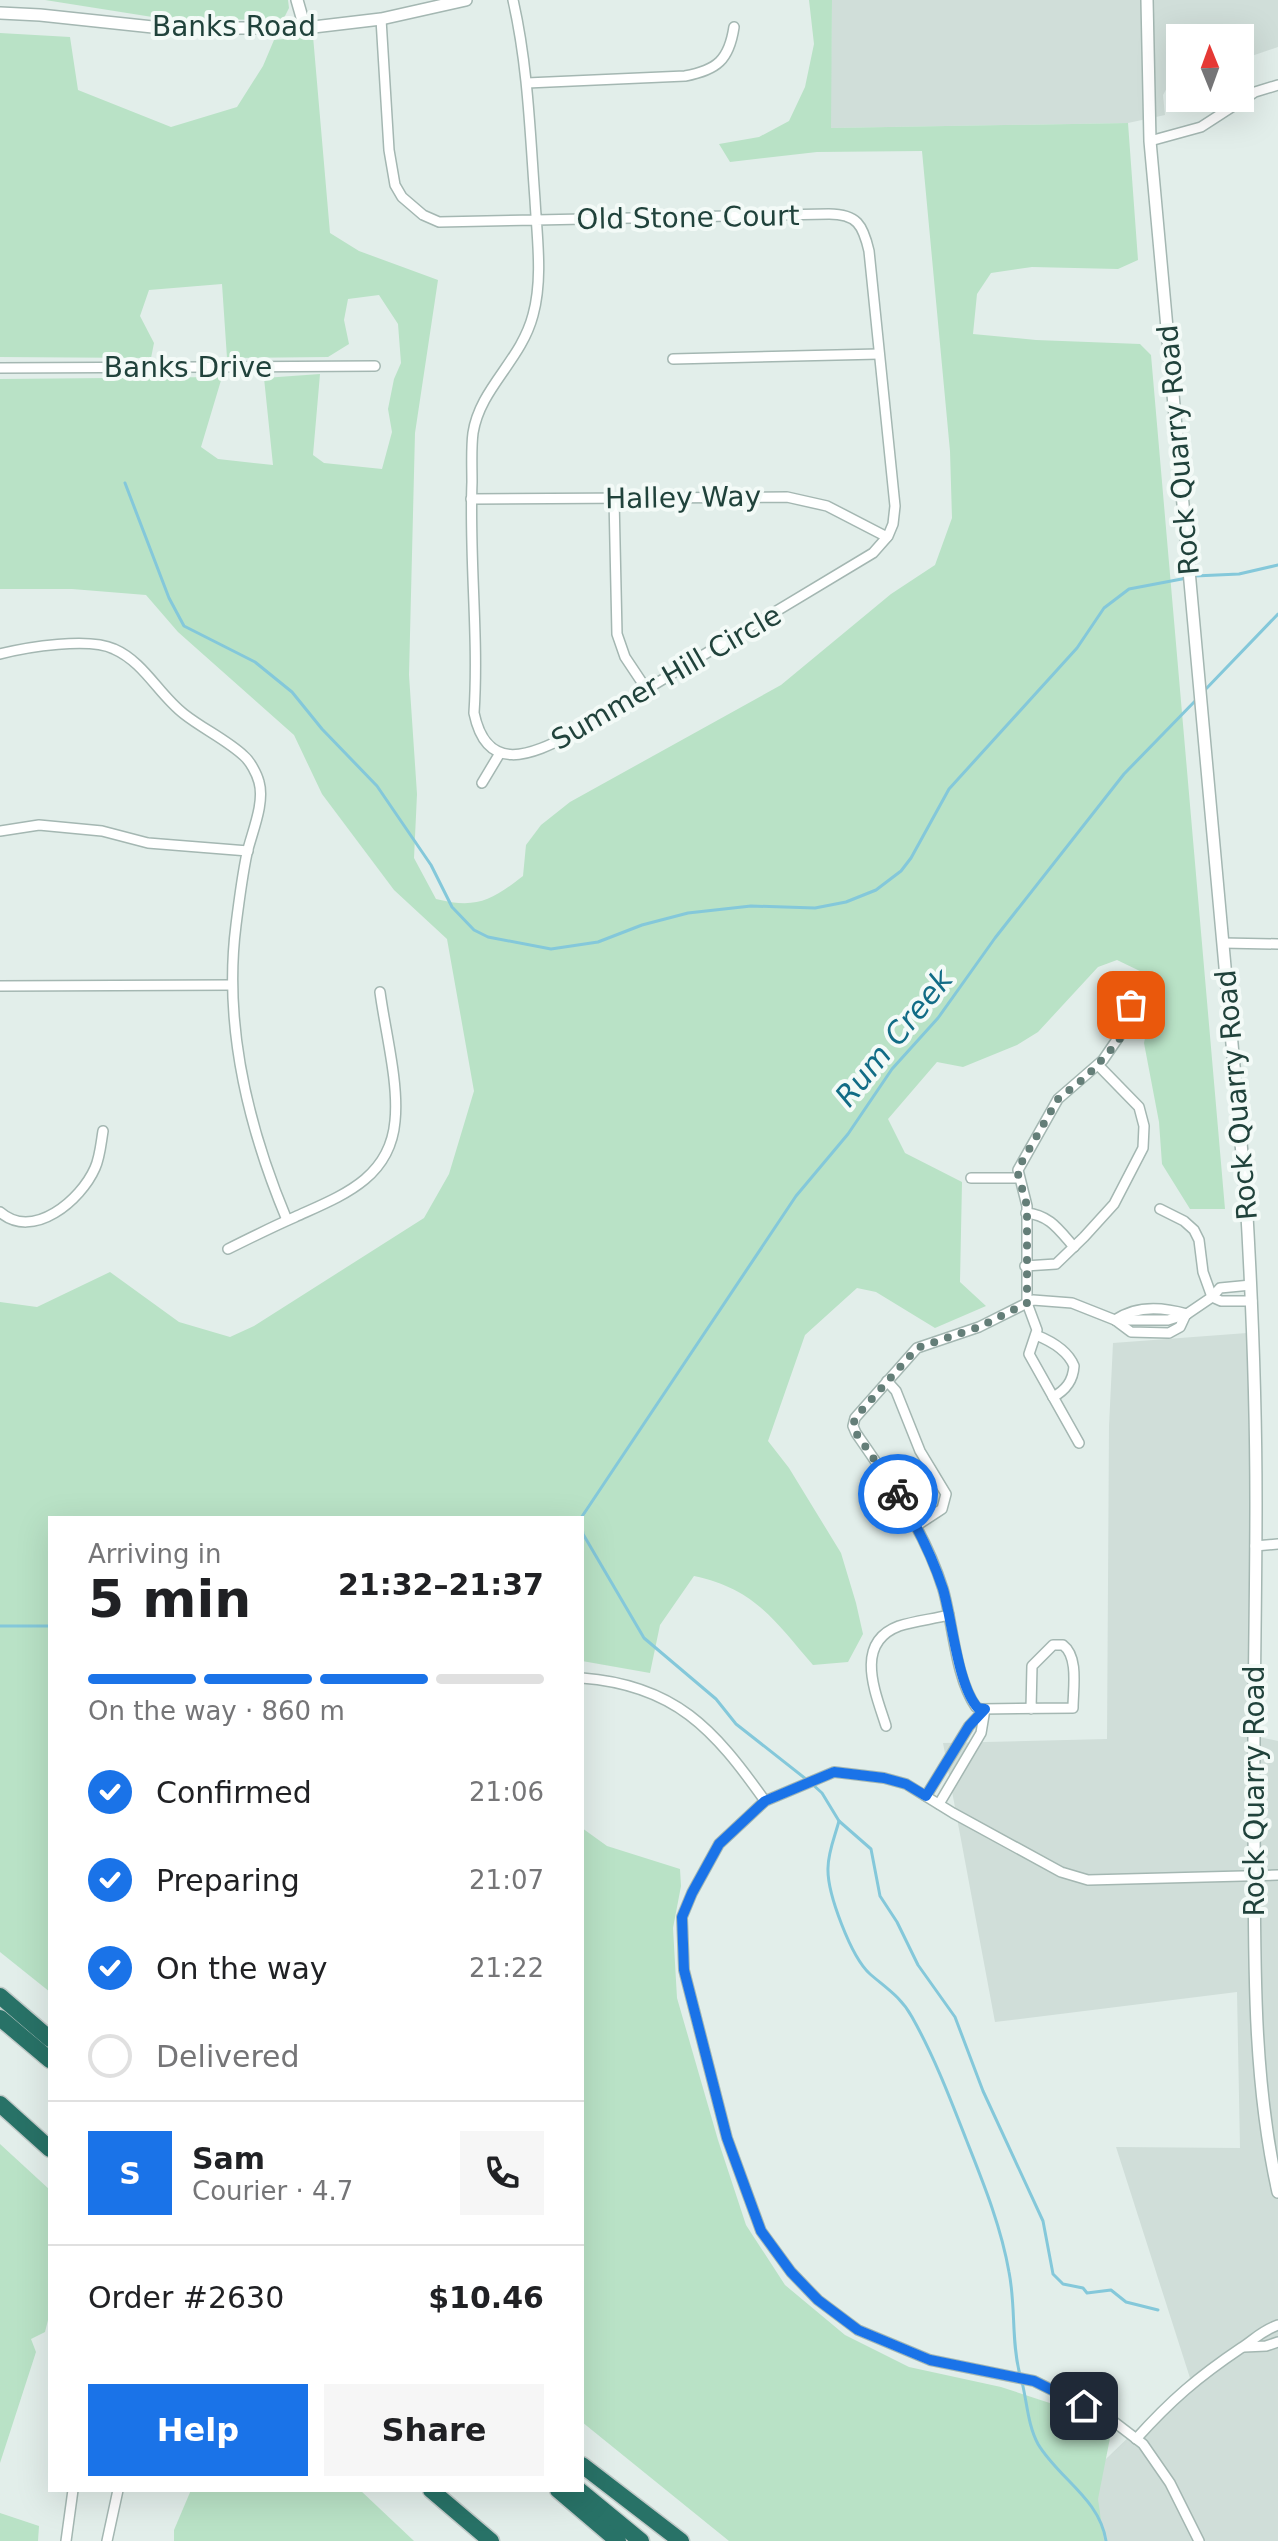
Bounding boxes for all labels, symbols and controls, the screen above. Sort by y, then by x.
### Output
street label: Banks Road [152,10,316,43]
north arrow [1166,24,1254,112]
map controls [1166,24,1254,112]
street label: Old Stone Court [576,199,800,236]
street label: Rock Quarry Road [1151,323,1206,576]
street label: Banks Drive [104,351,272,384]
street label: Halley Way [605,480,761,515]
street label: Summer Hill Circle [546,598,787,757]
water label: Rum Creek [828,961,961,1113]
street label: Rock Quarry Road [1209,968,1264,1221]
pin [1097,971,1165,1039]
icon: bag [1109,983,1153,1027]
courier [858,1454,938,1534]
icon: bike [876,1472,920,1516]
text: Arriving in [88,1539,222,1569]
text: 21:32–21:37 [338,1567,544,1602]
text: 5 min [88,1569,251,1629]
street label: Rock Quarry Road [1238,1665,1271,1917]
text: On the way · 860 m [88,1696,345,1726]
icon: check [88,1770,132,1814]
text: Confirmed [156,1775,312,1810]
text: 21:06 [469,1777,544,1807]
icon: check [88,1858,132,1902]
text: Preparing [156,1863,300,1898]
text: 21:07 [469,1865,544,1895]
icon: check [88,1946,132,1990]
text: On the way [156,1951,328,1986]
text: 21:22 [469,1953,544,1983]
text: Delivered [156,2039,300,2074]
button: phone [460,2131,544,2215]
text: Sam [192,2141,265,2176]
text: S [119,2156,141,2191]
text: Courier · 4.7 [192,2176,353,2206]
text: Order #2630 [88,2280,284,2315]
text: $10.46 [428,2280,544,2315]
pin [1050,2372,1118,2440]
button: Help [88,2384,308,2476]
button: Share [324,2384,544,2476]
icon: home [1062,2384,1106,2428]

